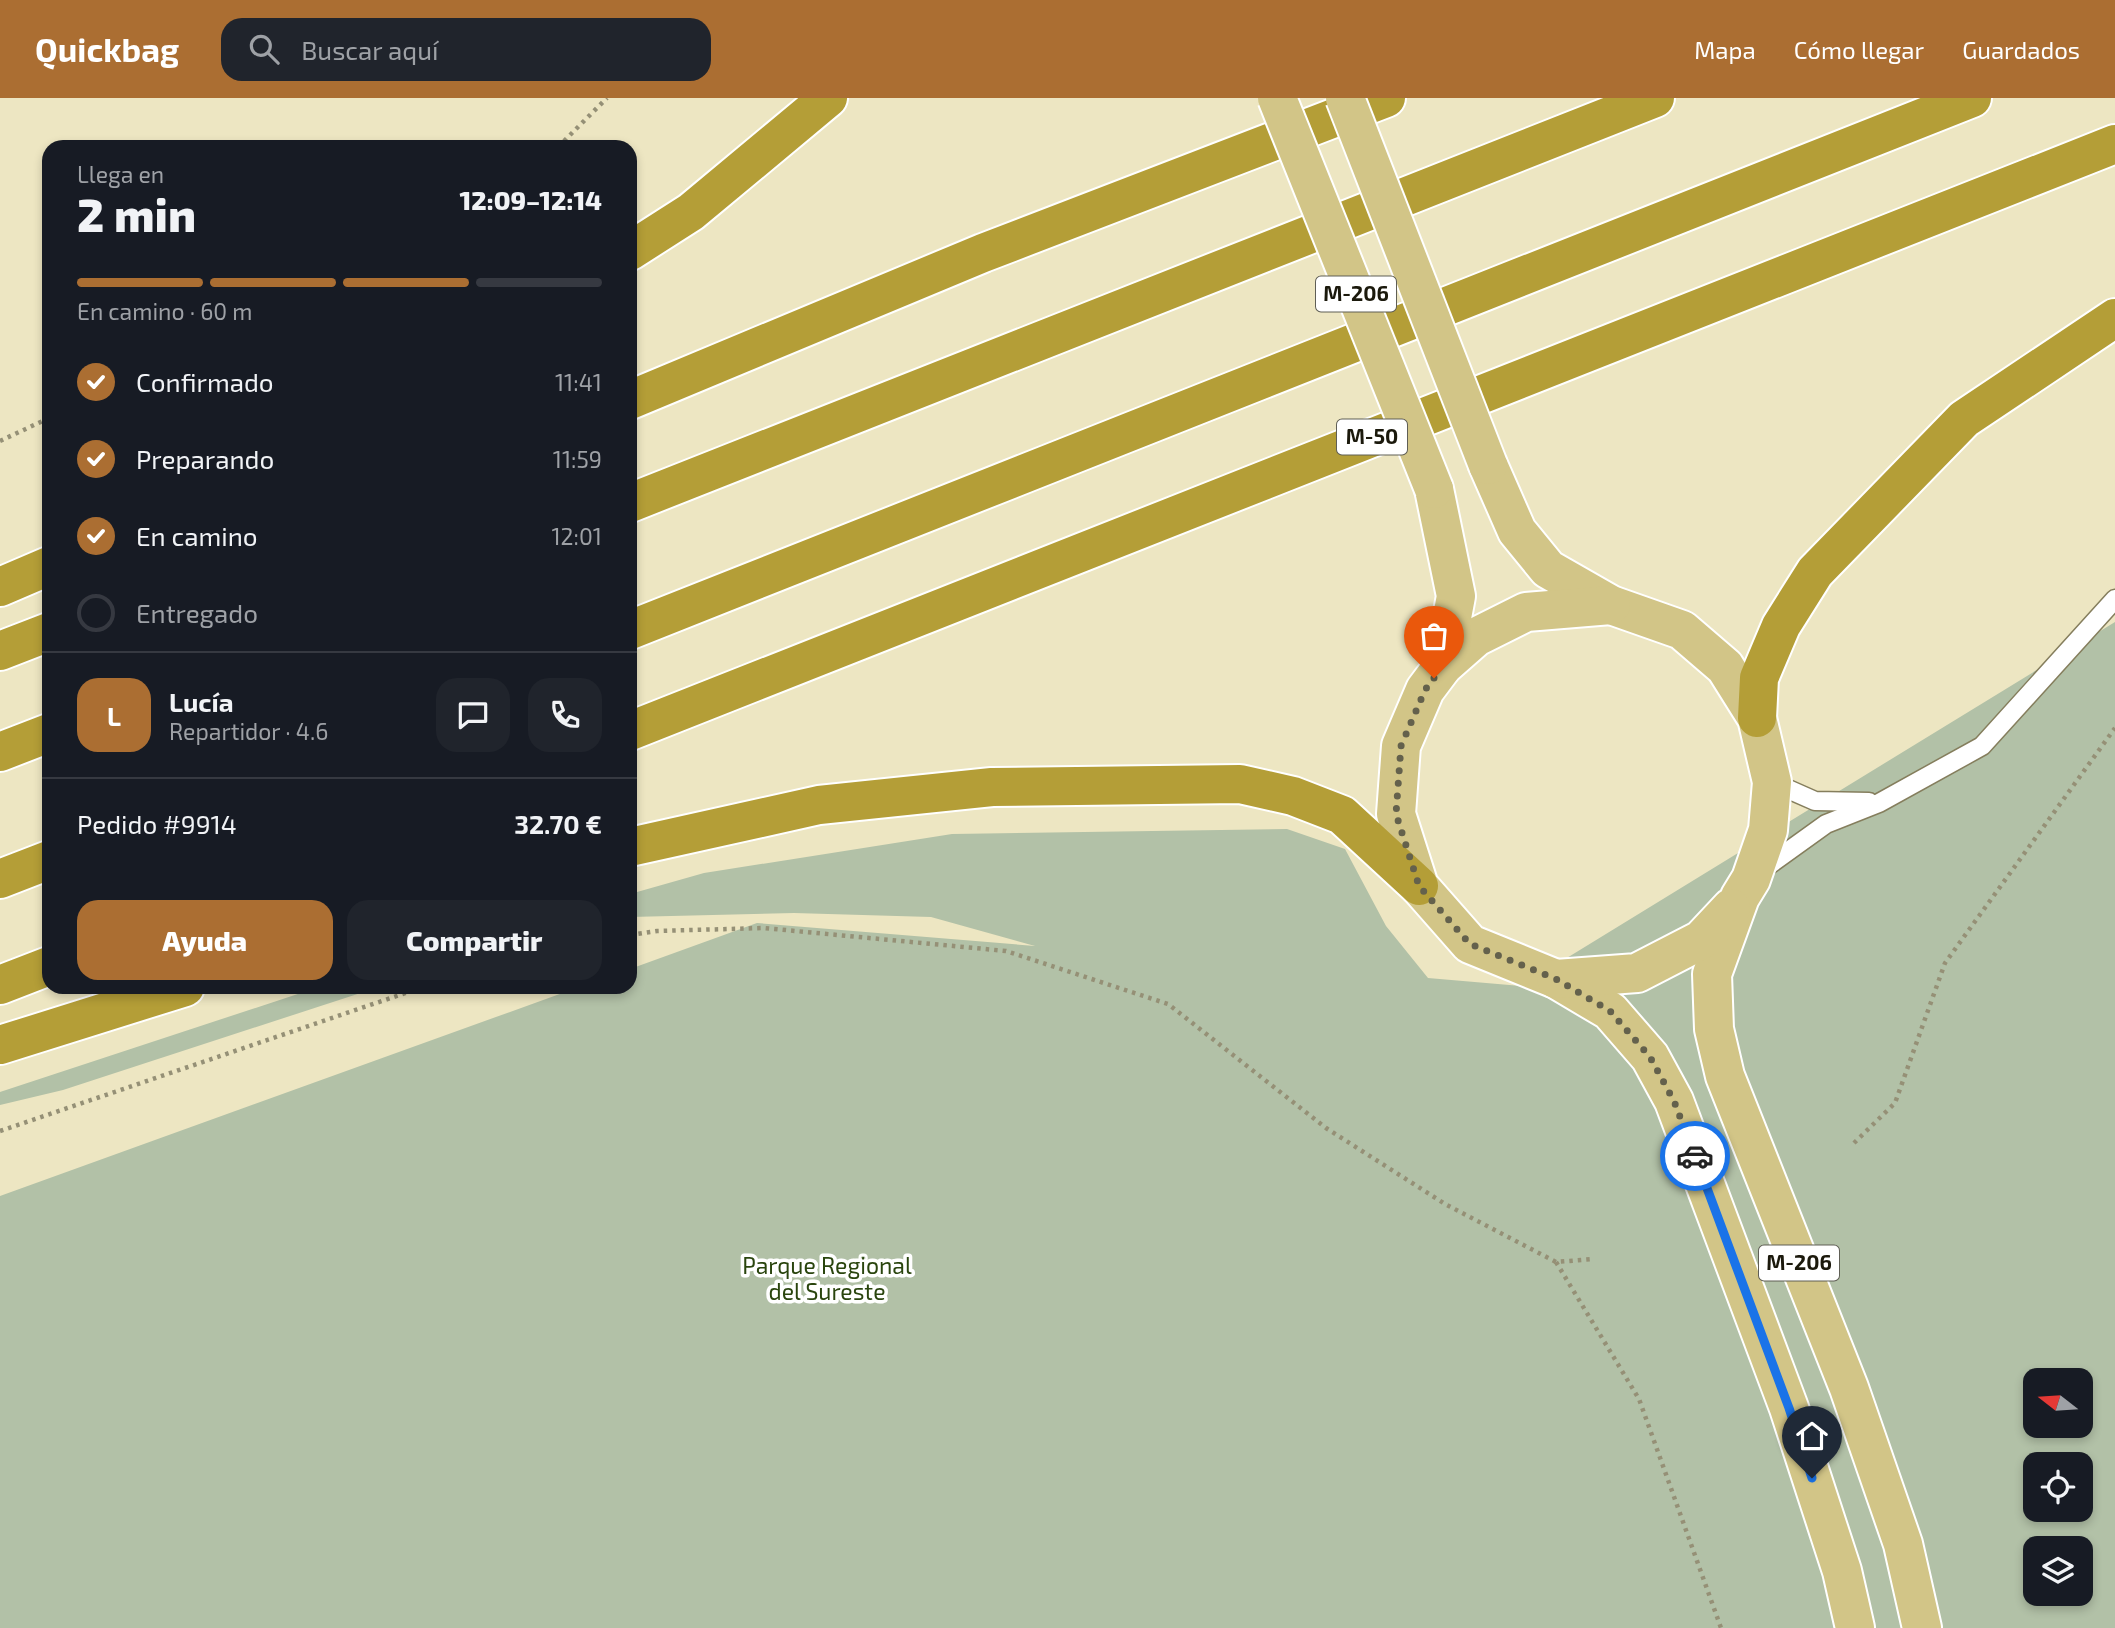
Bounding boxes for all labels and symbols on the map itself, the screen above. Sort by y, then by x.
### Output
road number: M-206 [1316,276,1396,312]
road number: M-50 [1337,420,1407,454]
pin [1404,606,1464,678]
courier [1660,1121,1730,1191]
road number: M-206 [1759,1246,1839,1280]
park label: Parque Regional del Sureste [742,1251,912,1305]
north arrow [2023,1368,2093,1438]
pin [1782,1406,1842,1478]

